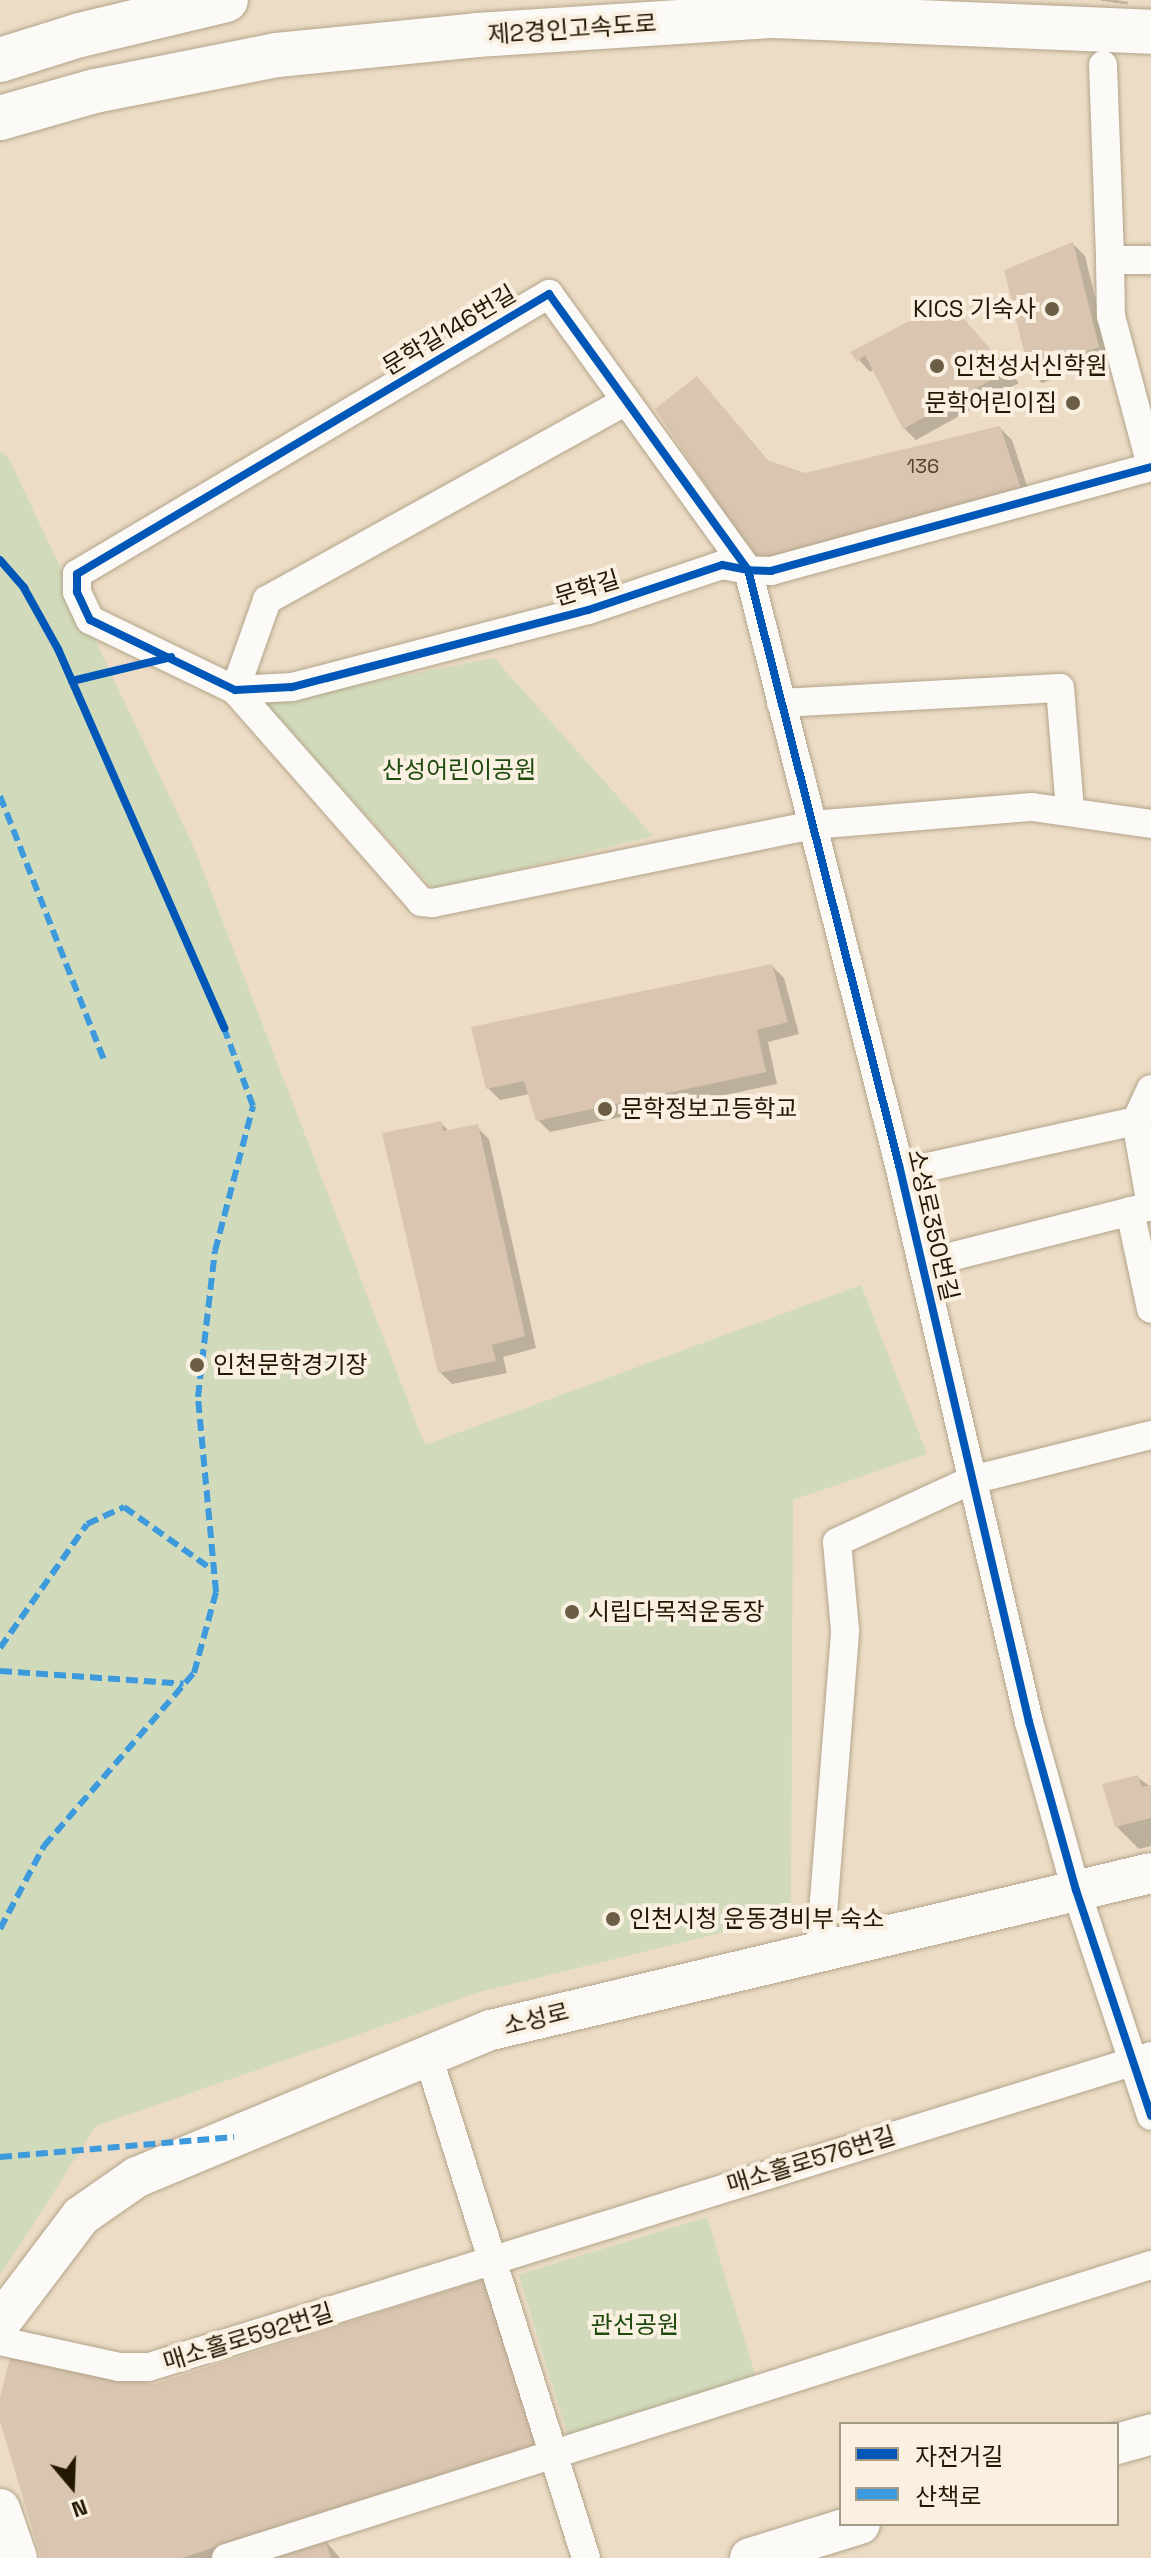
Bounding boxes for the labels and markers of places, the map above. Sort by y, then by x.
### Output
place label: KICS 기숙사 [913,295,1036,323]
marker: KICS 기숙사 [1043,300,1061,318]
place label: 인천성서신학원 [953,352,1108,380]
marker: 인천성서신학원 [928,357,946,375]
place label: 문학어린이집 [925,389,1057,417]
marker: 문학어린이집 [1064,394,1082,412]
place label: 문학정보고등학교 [621,1095,798,1123]
marker: 문학정보고등학교 [596,1100,614,1118]
place label: 인천문학경기장 [213,1351,368,1379]
marker: 인천문학경기장 [188,1356,206,1374]
place label: 시립다목적운동장 [588,1598,765,1626]
marker: 시립다목적운동장 [563,1603,581,1621]
place label: 인천시청 운동경비부 숙소 [629,1905,884,1933]
marker: 인천시청 운동경비부 숙소 [604,1910,622,1928]

